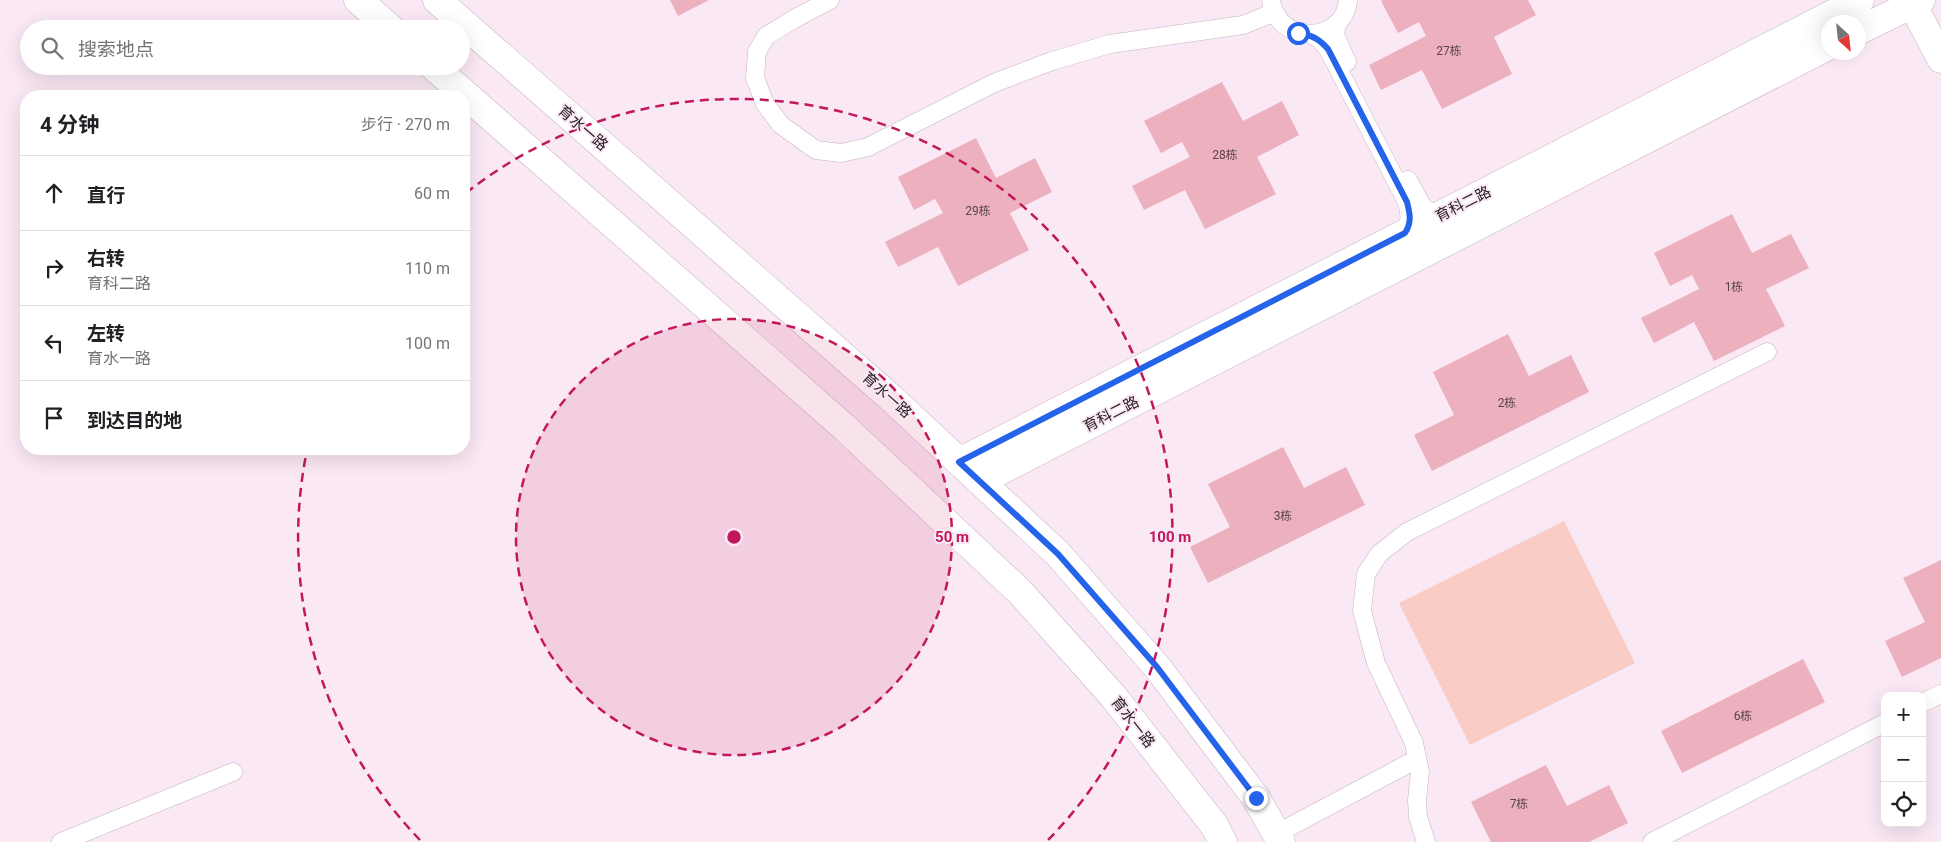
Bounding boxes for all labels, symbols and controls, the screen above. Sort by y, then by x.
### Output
north arrow [1821,15,1866,60]
search box [20,20,470,75]
route start [1287,22,1310,45]
icon: search [38,34,66,62]
text: 搜索地点 [78,38,154,61]
house number: 27栋 [1436,44,1462,58]
street label: 育水一路 [554,102,612,154]
text: 4 分钟 [40,113,99,137]
text: 步行 · 270 m [361,115,450,134]
house number: 28栋 [1212,148,1238,162]
icon: ahead [40,179,68,207]
street label: 育科二路 [1432,182,1494,226]
text: 直行 [87,184,125,207]
text: 60 m [414,184,450,203]
house number: 29栋 [965,204,991,218]
text: 右转 [87,247,125,270]
icon: right [40,254,68,282]
text: 110 m [405,259,450,278]
text: 育科二路 [87,274,151,293]
house number: 1栋 [1725,280,1743,294]
text: 左转 [87,322,125,345]
icon: left [40,329,68,357]
text: 100 m [405,334,450,353]
text: 育水一路 [87,349,151,368]
street label: 育水一路 [859,368,915,422]
street label: 育科二路 [1080,392,1142,436]
house number: 2栋 [1498,396,1516,410]
icon: arrive [40,404,68,432]
text: 到达目的地 [87,409,182,432]
house number: 3栋 [1274,509,1292,523]
centre of rings [725,528,743,546]
text: 50 m [935,528,969,546]
text: 100 m [1149,528,1191,546]
map controls [1881,692,1926,827]
button: + [1881,692,1926,737]
street label: 育水一路 [1107,693,1159,751]
house number: 6栋 [1734,709,1752,723]
button: − [1881,737,1926,782]
button: locate [1881,782,1926,827]
route end [1245,787,1268,810]
house number: 7栋 [1510,797,1528,811]

